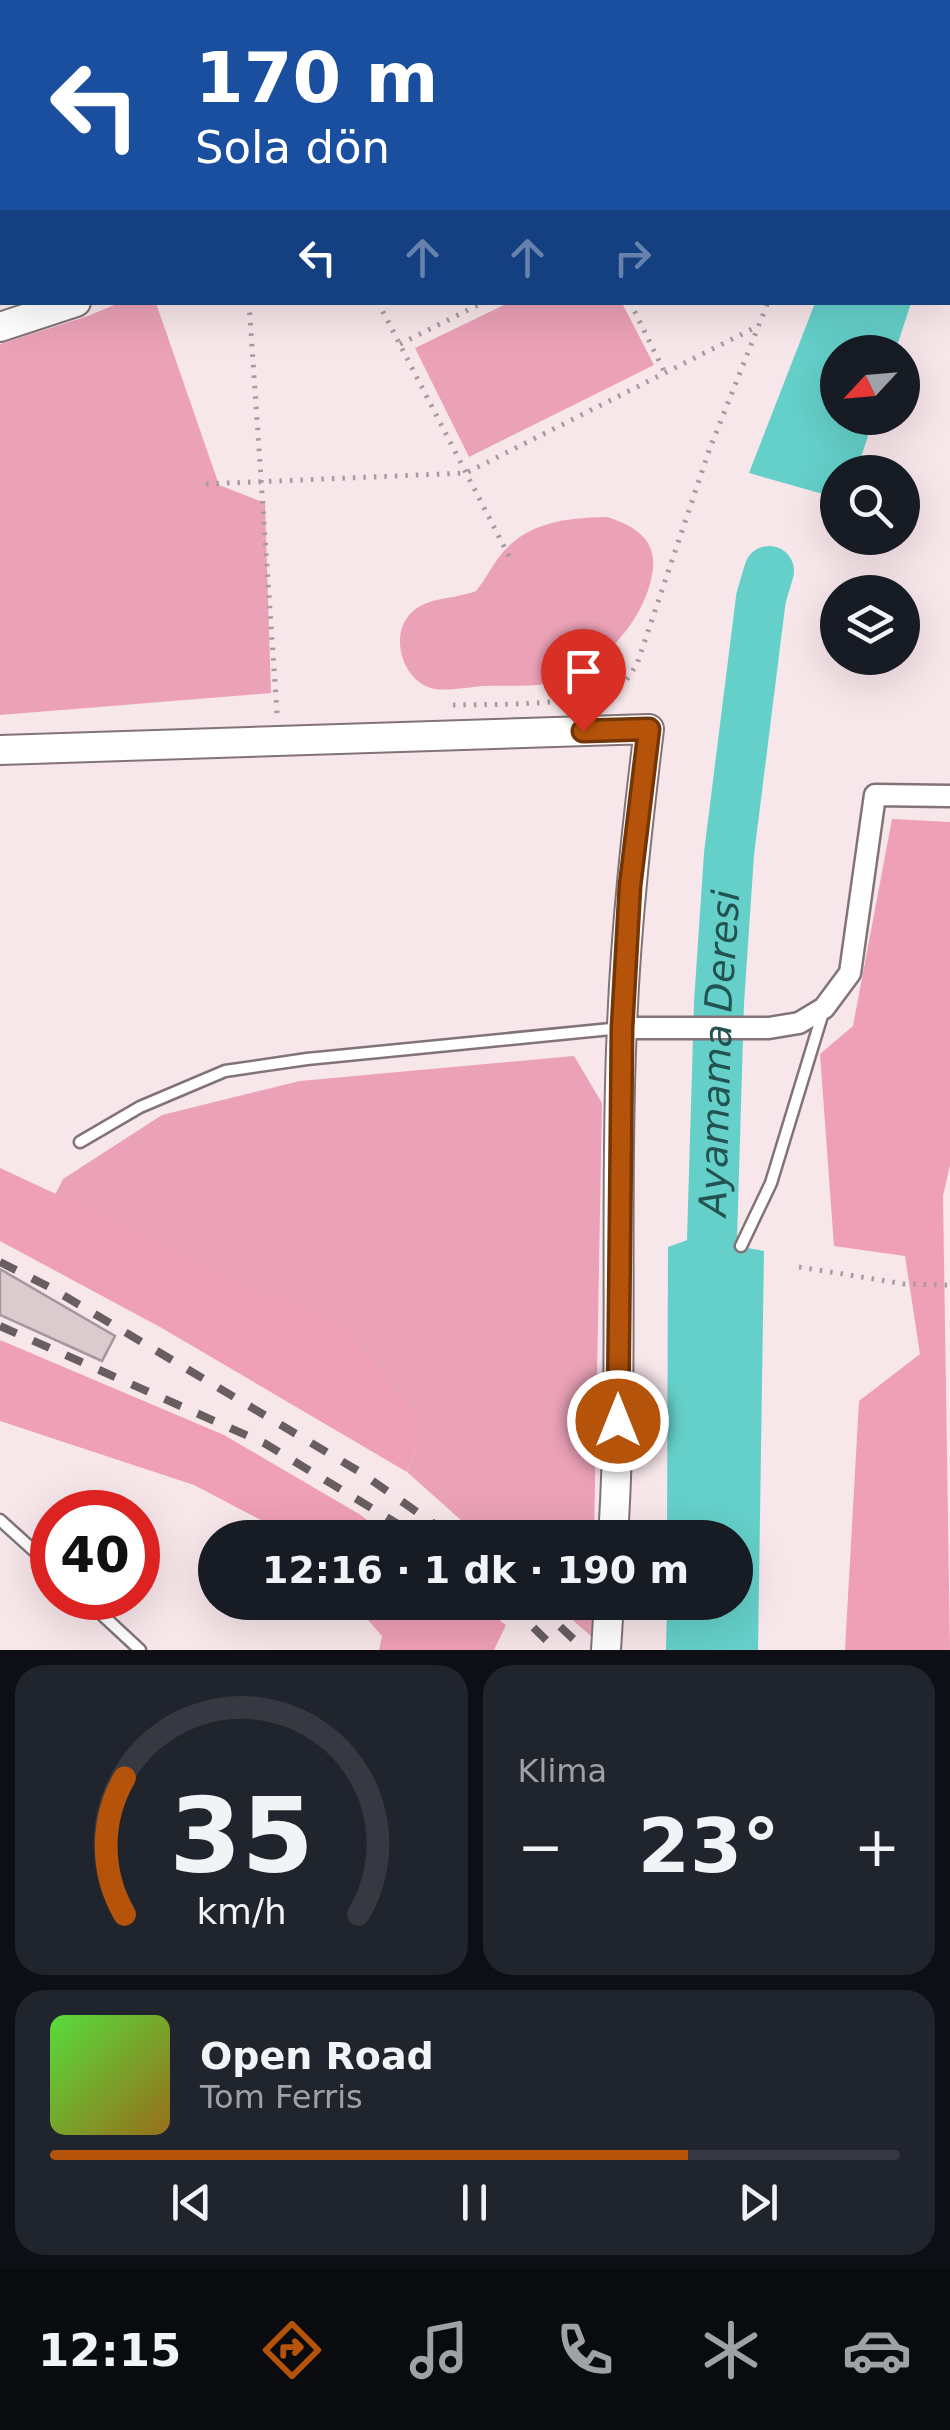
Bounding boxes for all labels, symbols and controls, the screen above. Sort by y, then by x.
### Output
text: 170 m [195,37,438,119]
icon: left [30,40,160,170]
text: Sola dön [195,121,390,174]
icon: left [290,230,345,285]
icon: ahead [395,230,450,285]
icon: ahead [500,230,555,285]
icon: right [605,230,660,285]
north arrow [820,335,920,435]
map controls [820,335,920,675]
button: search [820,455,920,555]
button: layers [820,575,920,675]
pin [541,629,626,732]
icon: arrive [556,644,611,699]
water label: Ayamama Deresi [691,888,749,1220]
position arrow [566,1369,670,1473]
speed limit sign: 40 [30,1490,160,1620]
text: 12:16 · 1 dk · 190 m [262,1548,689,1592]
text: Klima [518,1752,607,1790]
text: 35 [169,1775,314,1897]
text: 23° [638,1802,780,1890]
text: − [518,1815,564,1879]
text: + [854,1815,900,1879]
text: km/h [196,1891,286,1932]
text: Open Road [200,2034,434,2078]
text: Tom Ferris [200,2078,363,2116]
icon: previous [164,2175,219,2230]
icon: pause [447,2175,502,2230]
icon: next [731,2175,786,2230]
icon: directions [257,2315,327,2385]
icon: music [404,2315,474,2385]
icon: phone [550,2315,620,2385]
icon: climate [696,2315,766,2385]
icon: car [842,2315,912,2385]
text: 12:15 [38,2324,181,2377]

